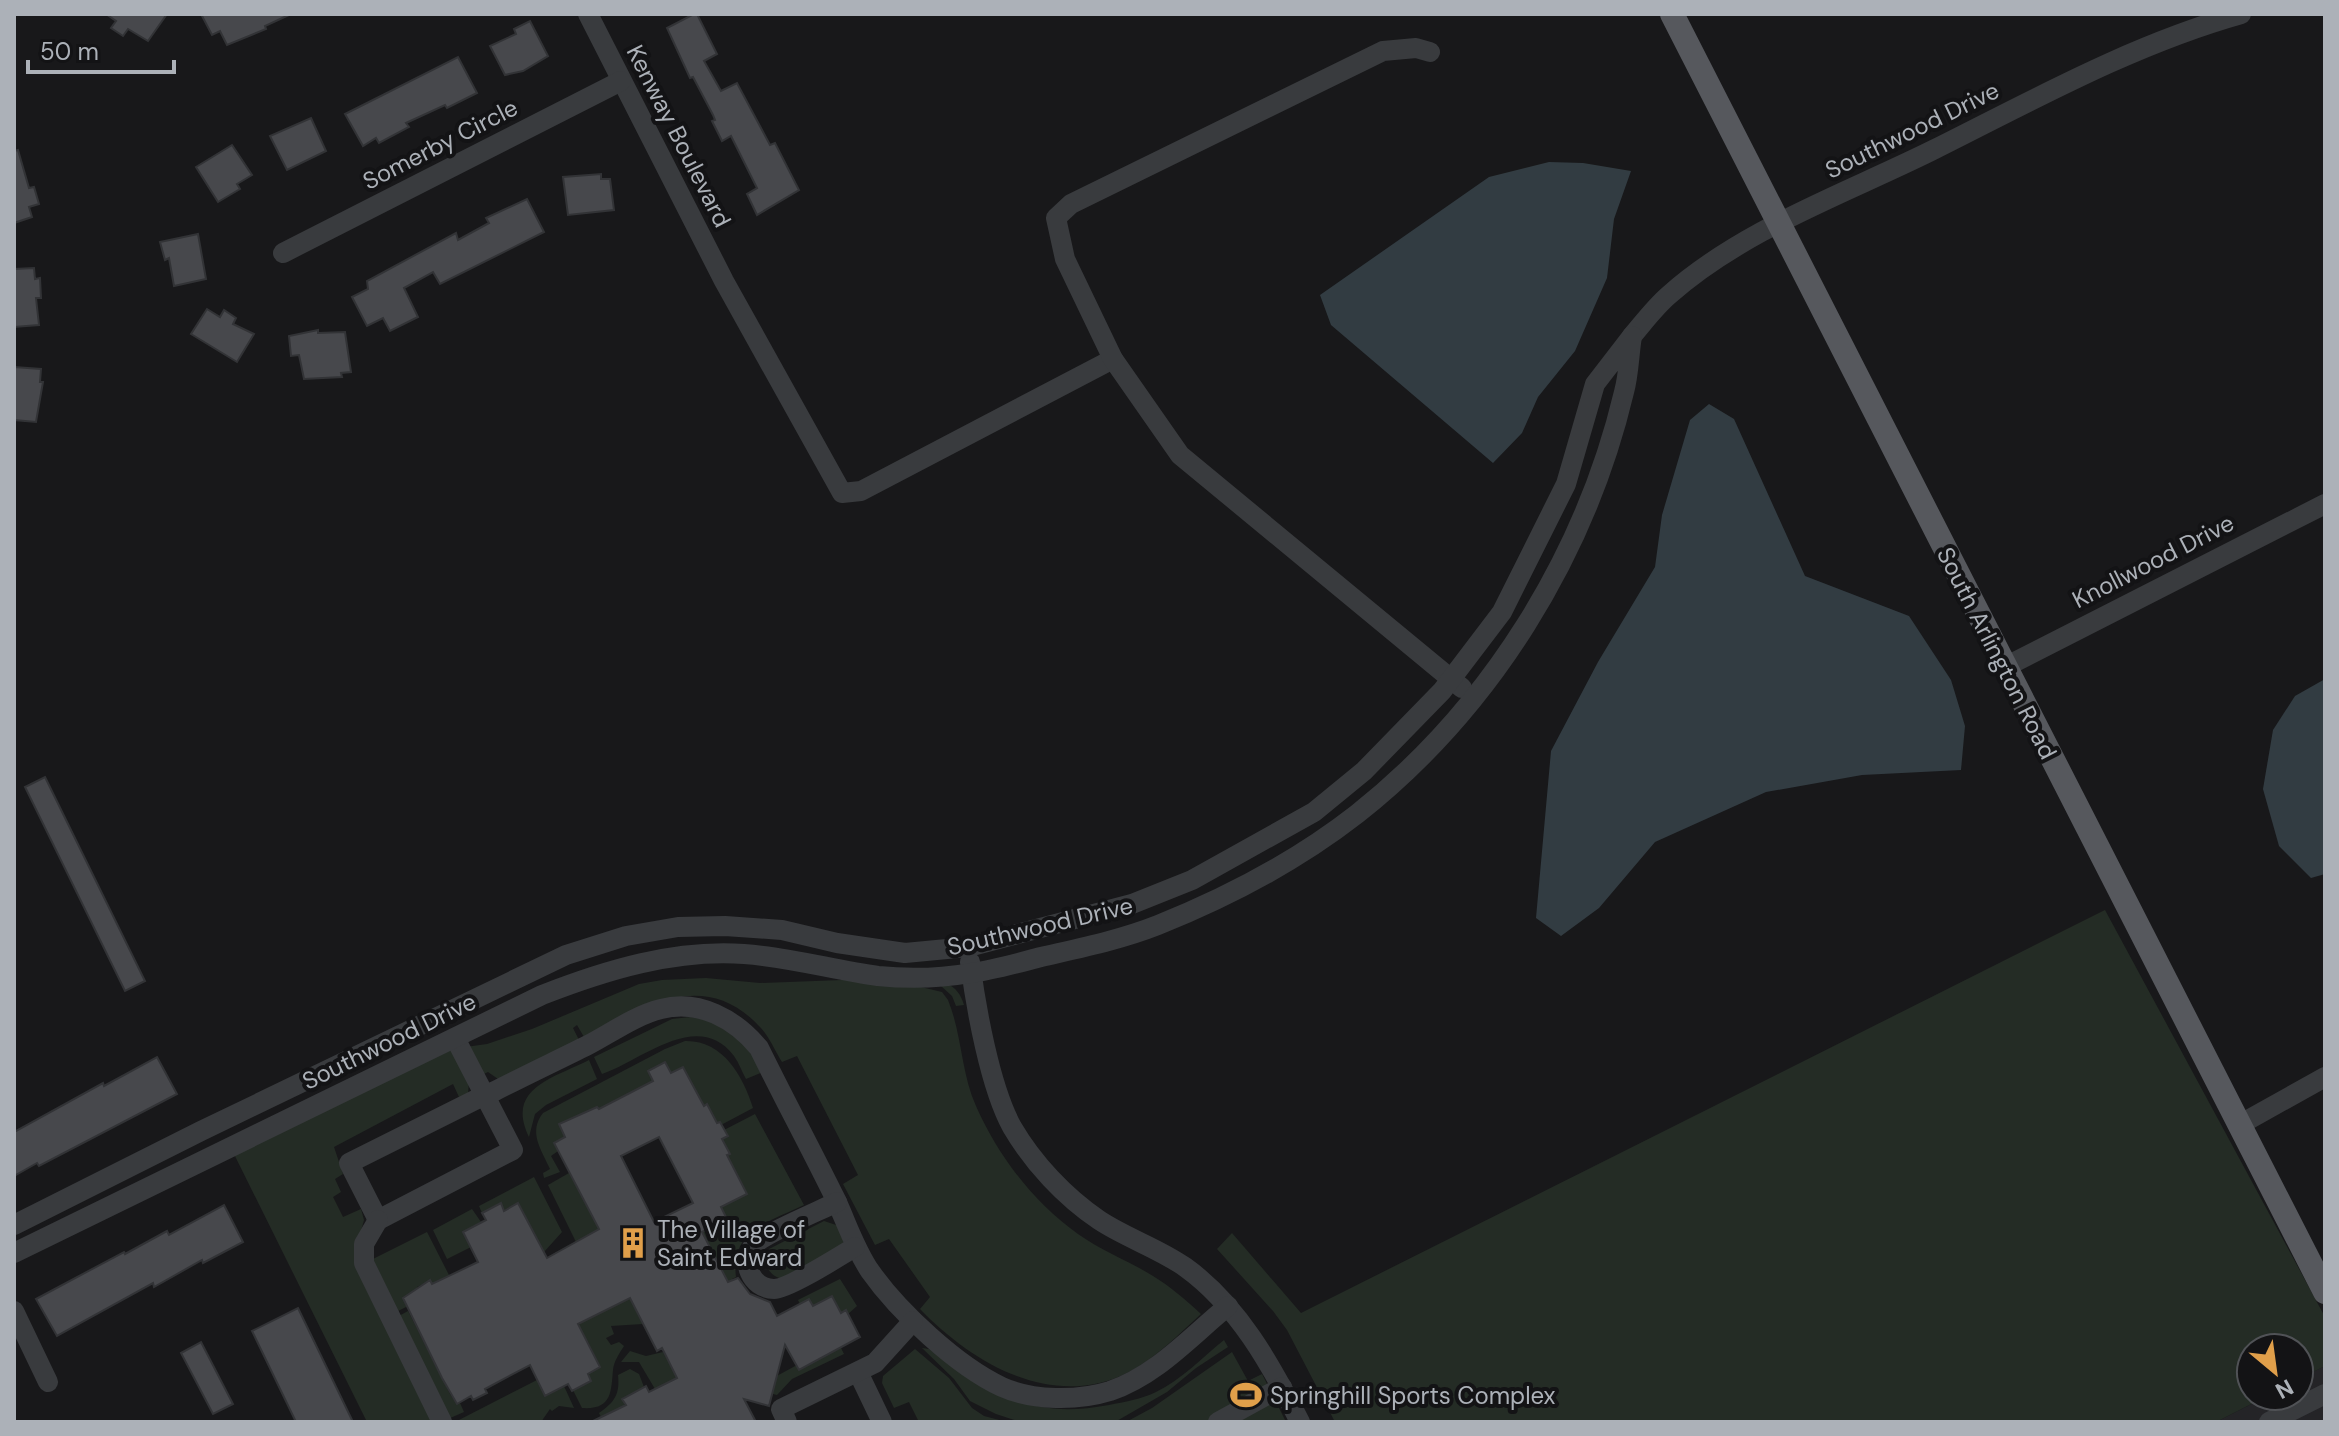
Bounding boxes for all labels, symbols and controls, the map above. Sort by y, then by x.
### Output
scale bar [28,24,174,74]
text: 50 m [40,36,99,67]
street label: Kenway Boulevard [620,40,738,232]
street label: Southwood Drive [1820,74,2004,186]
street label: Somerby Circle [357,92,523,196]
street label: Knollwood Drive [2067,507,2239,615]
street label: South Arlington Road [1930,542,2064,764]
street label: Southwood Drive [944,890,1136,962]
street label: Southwood Drive [297,985,481,1097]
place label: The Village of Saint Edward [657,1214,805,1273]
building icon: The Village of Saint Edward [616,1226,650,1260]
north arrow [2235,1332,2315,1412]
text: N [2270,1372,2299,1406]
sports icon: Springhill Sports Complex [1229,1378,1263,1412]
place label: Springhill Sports Complex [1270,1380,1556,1411]

